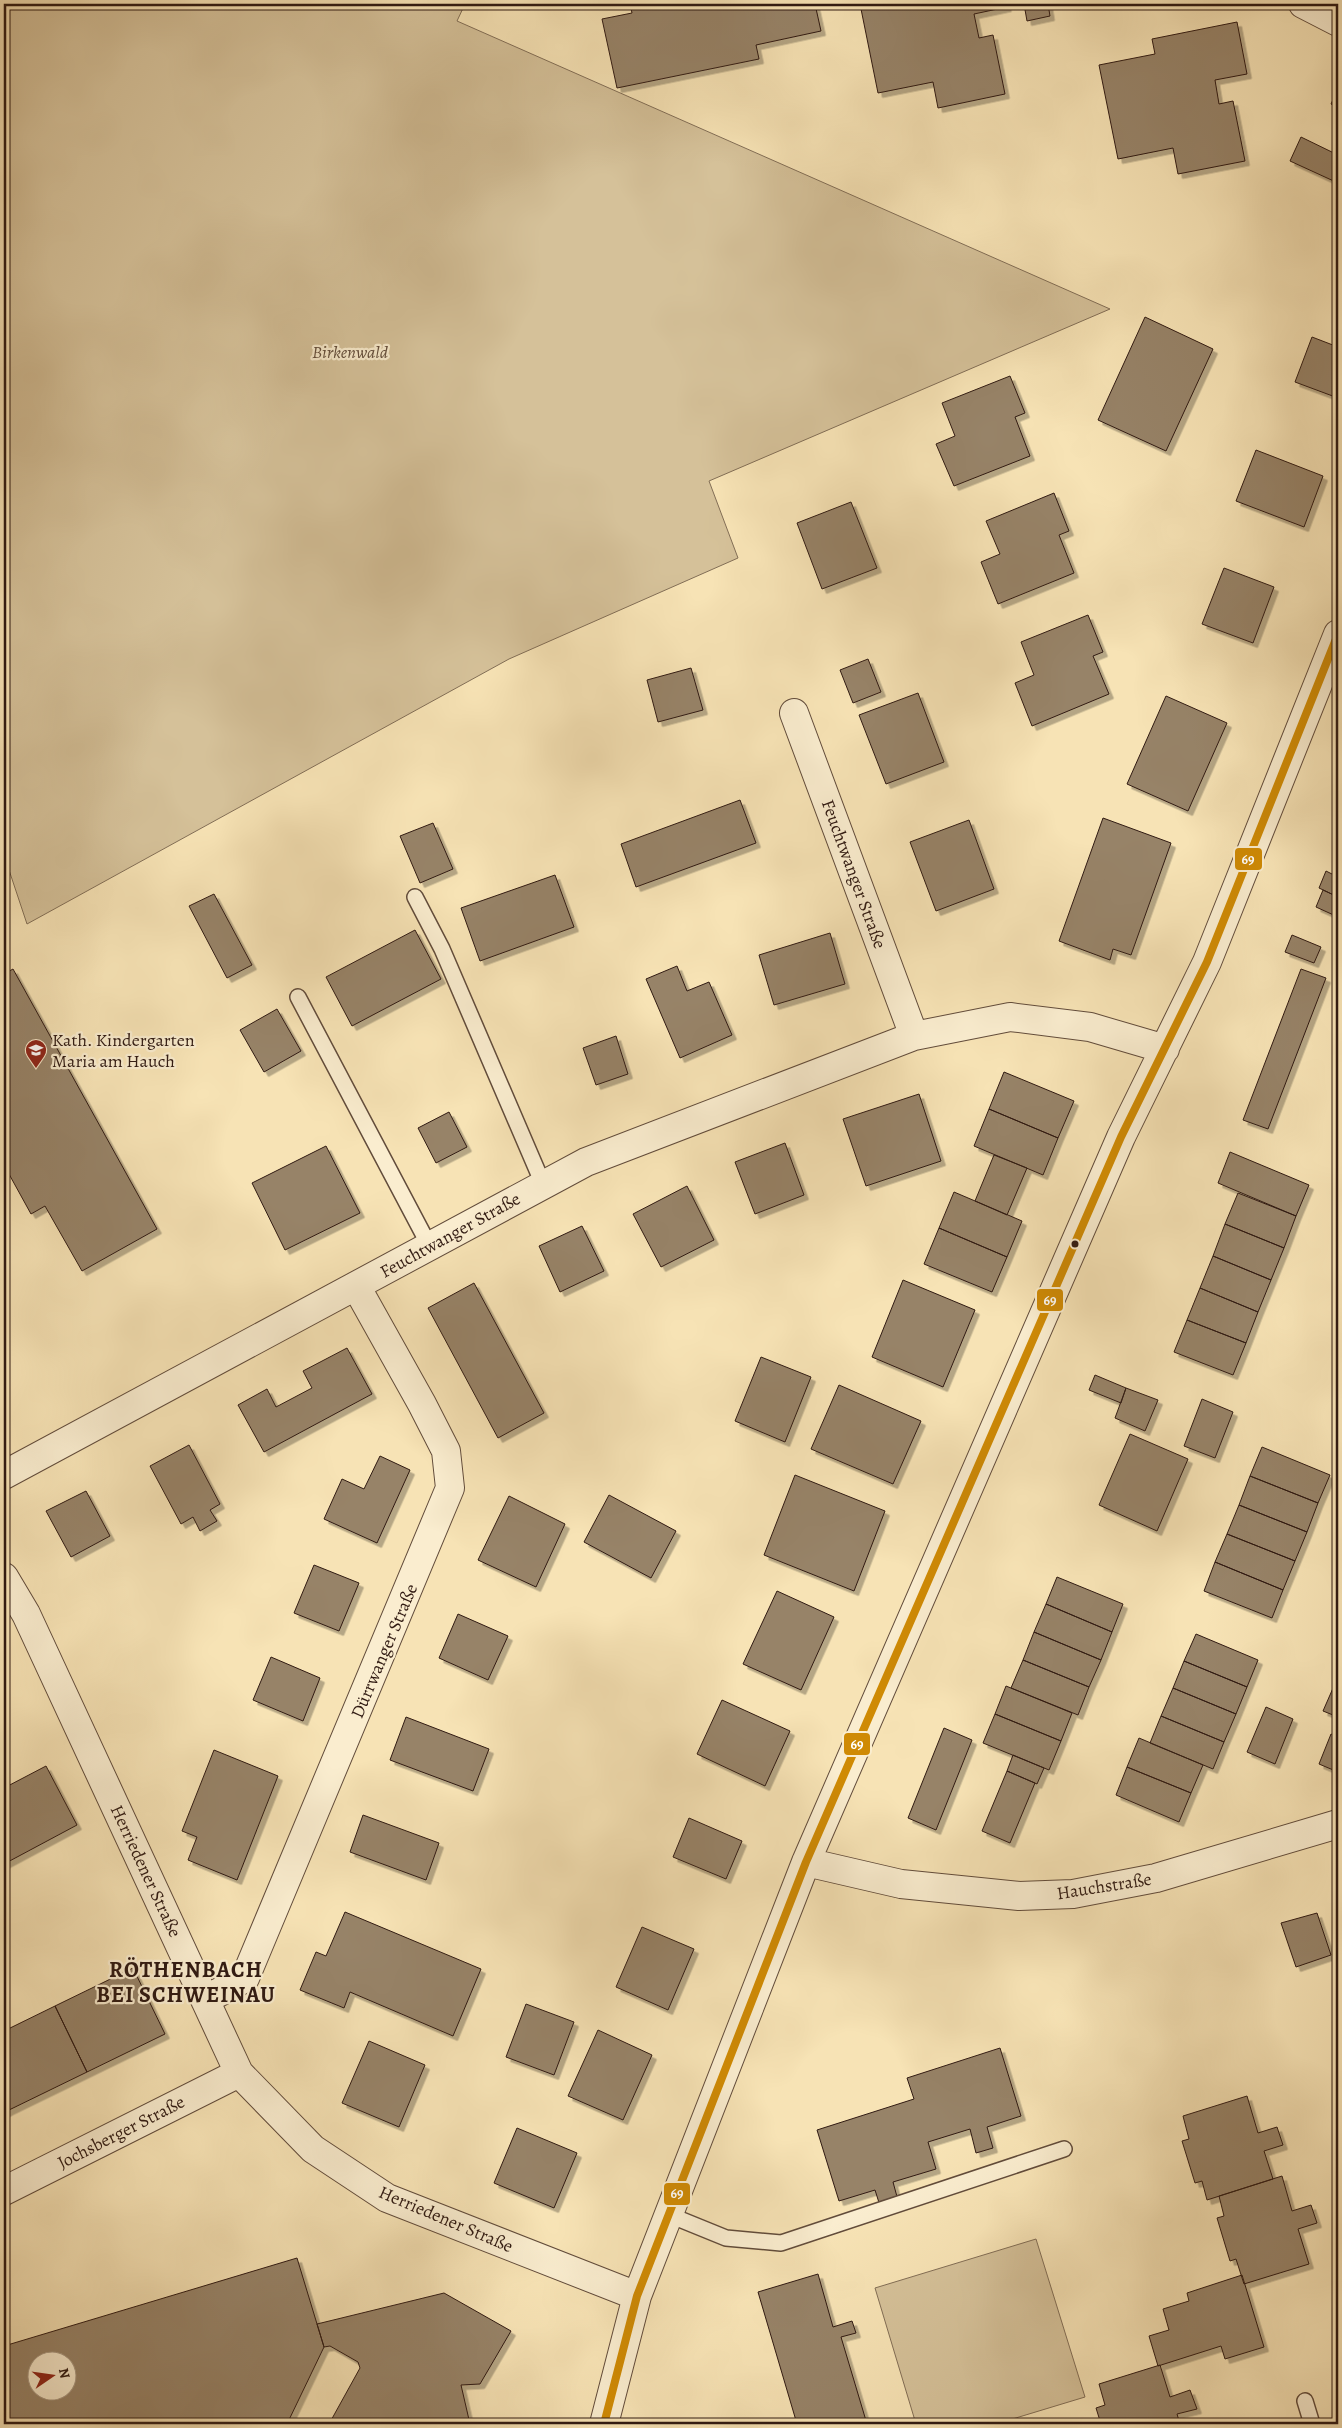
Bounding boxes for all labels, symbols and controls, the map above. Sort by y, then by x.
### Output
park label: Birkenwald [312,340,389,364]
street label: Feuchtwanger Straße [816,796,892,952]
line badge: 69 [1234,847,1263,871]
text: 69 [1241,850,1255,869]
place label: Kath. Kindergarten Maria am Hauch [52,1028,195,1073]
school or university icon: Kath. Kindergarten Maria am Hauch [24,1038,48,1069]
street label: Feuchtwanger Straße [376,1186,524,1284]
unlabelled marker [1070,1239,1080,1249]
line badge: 69 [1036,1288,1064,1312]
text: 69 [1043,1291,1057,1310]
street label: Dürrwanger Straße [345,1580,423,1722]
line badge: 69 [843,1732,871,1756]
text: 69 [850,1735,864,1754]
street label: Herriedener Straße [105,1801,187,1941]
street label: Hauchstraße [1055,1867,1153,1905]
district label: RÖTHENBACH BEI SCHWEINAU [96,1955,276,2010]
street label: Jochsberger Straße [53,2090,189,2174]
street label: Herriedener Straße [375,2180,517,2258]
line badge: 69 [663,2182,691,2206]
text: 69 [670,2184,684,2203]
north arrow [28,2350,78,2400]
text: N [54,2366,75,2380]

